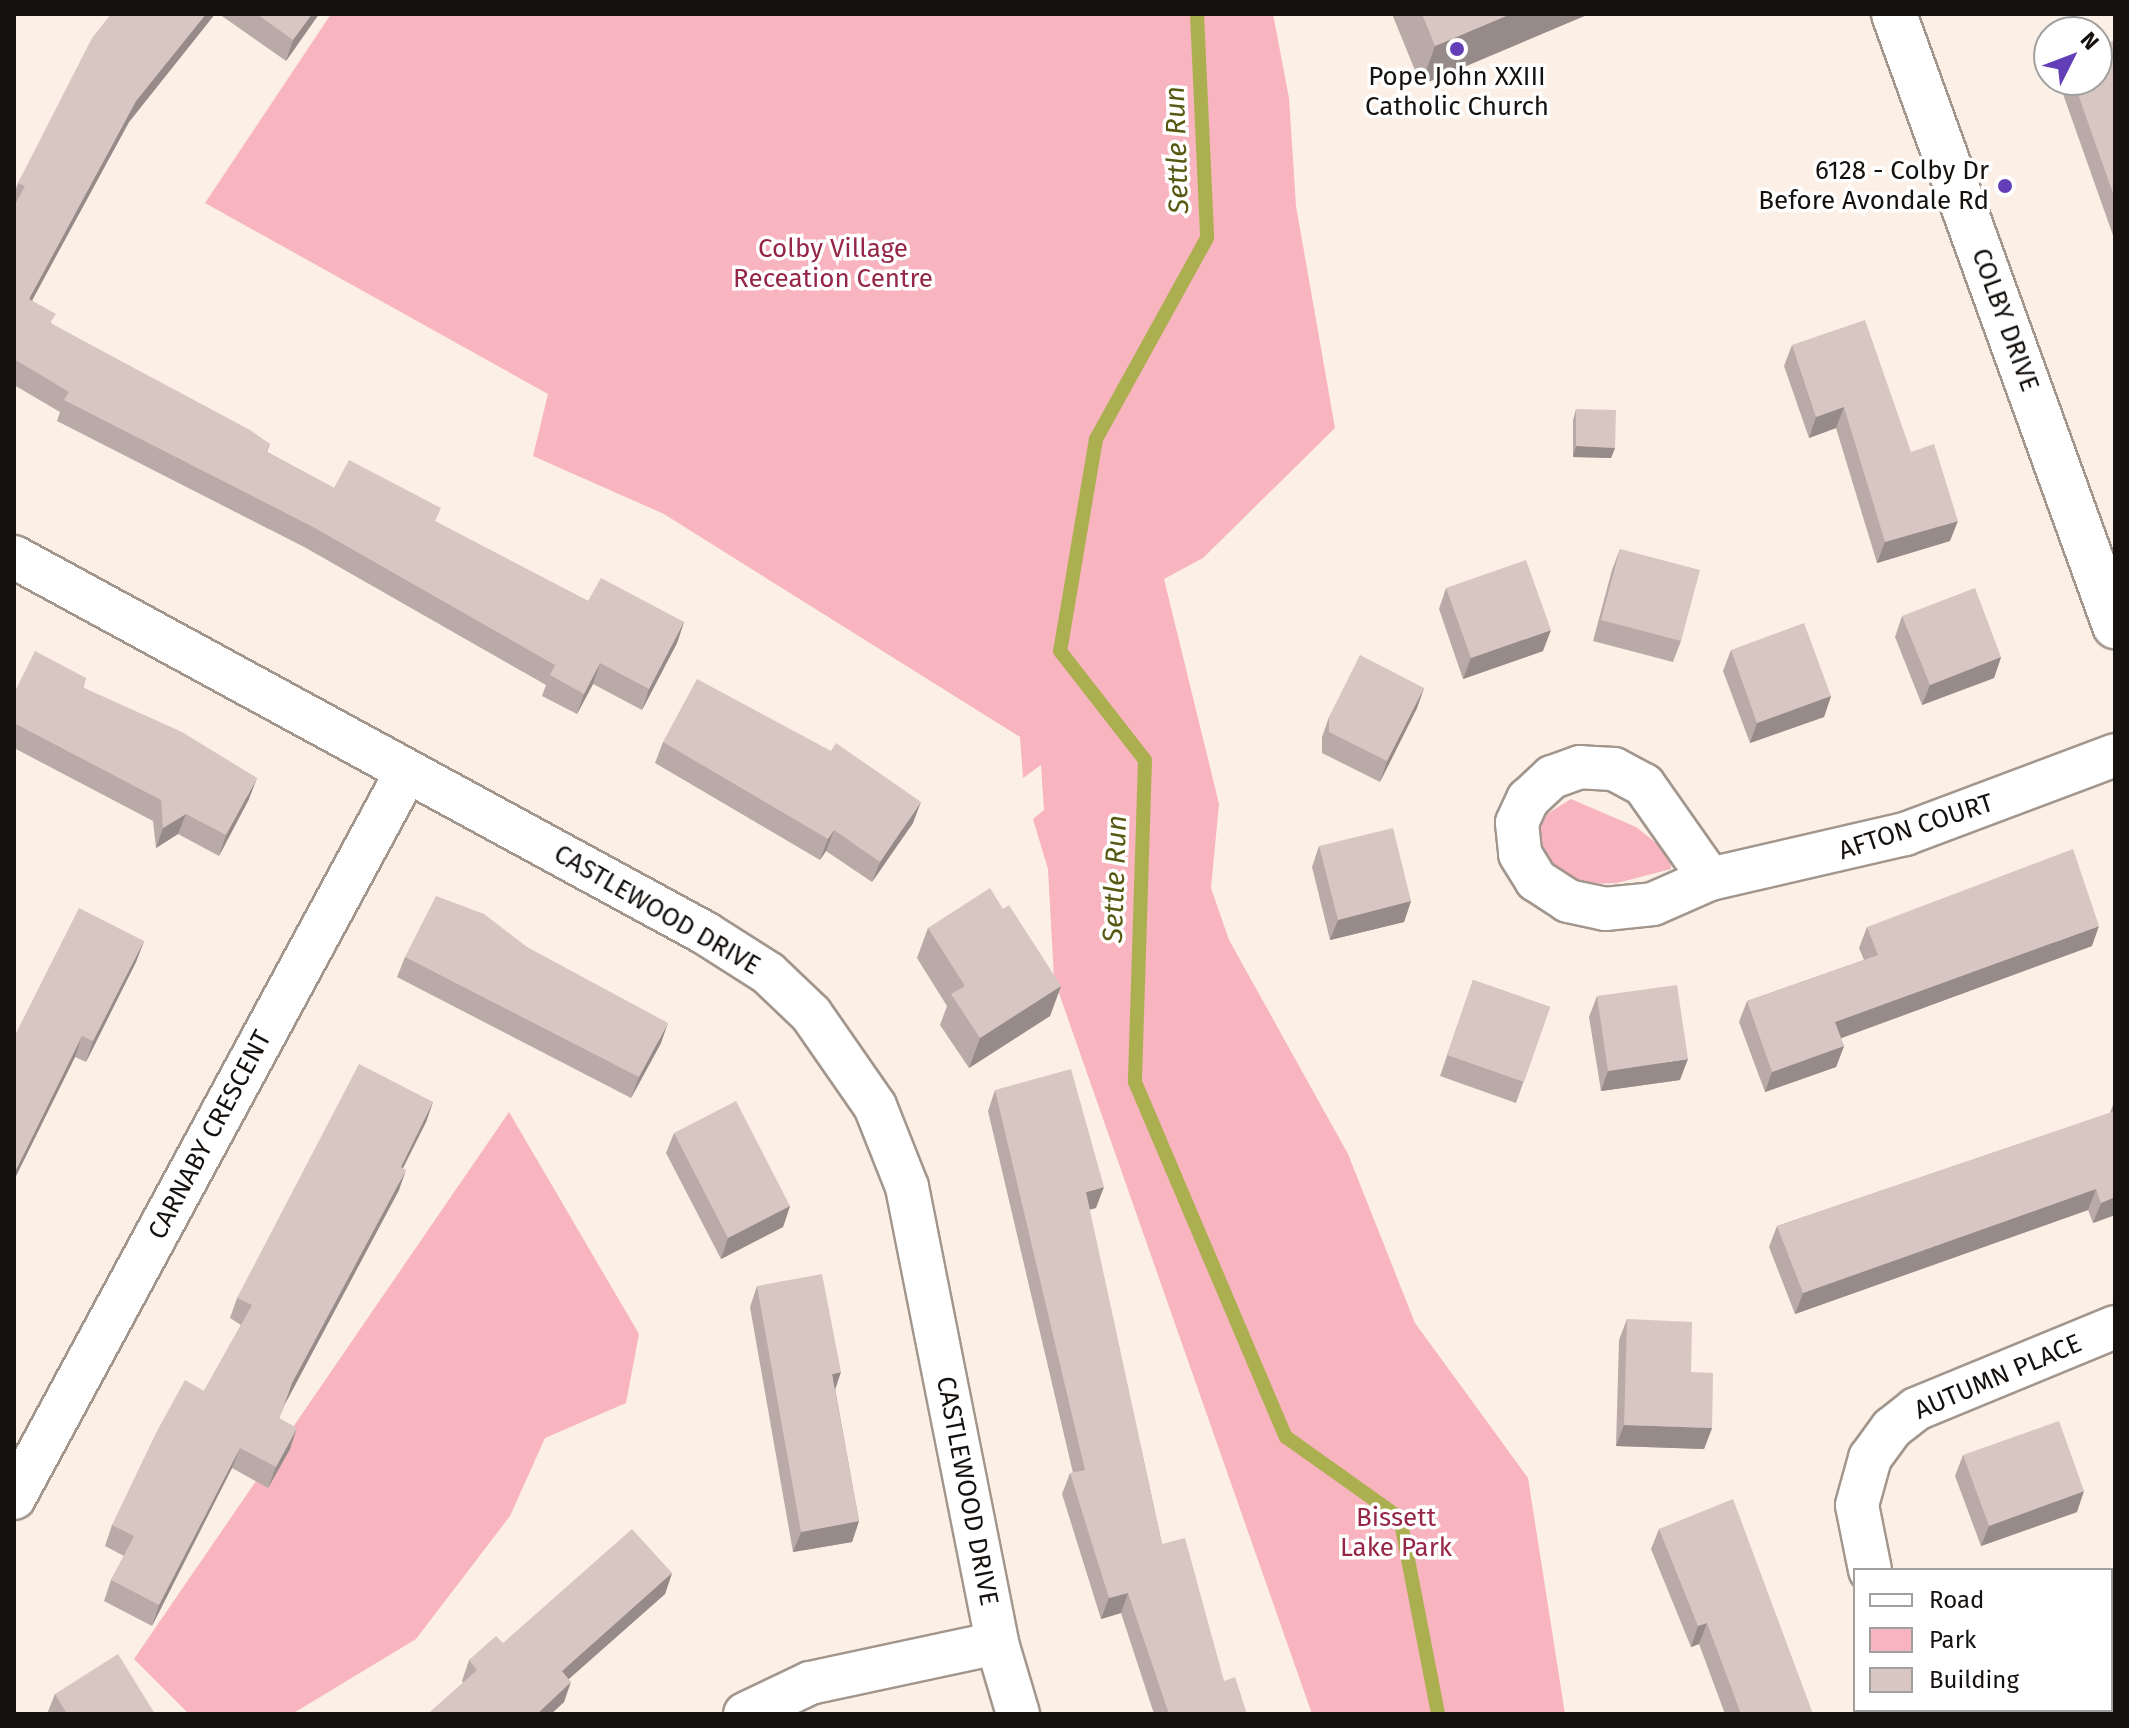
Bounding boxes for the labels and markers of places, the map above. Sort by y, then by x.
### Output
marker: Pope John XXIII Catholic Church [1448,40,1466,58]
place label: Pope John XXIII Catholic Church [1365,61,1549,122]
place label: 6128 - Colby Dr Before Avondale Rd [1758,155,1989,216]
marker: 6128 - Colby Dr Before Avondale Rd [1996,177,2014,195]

